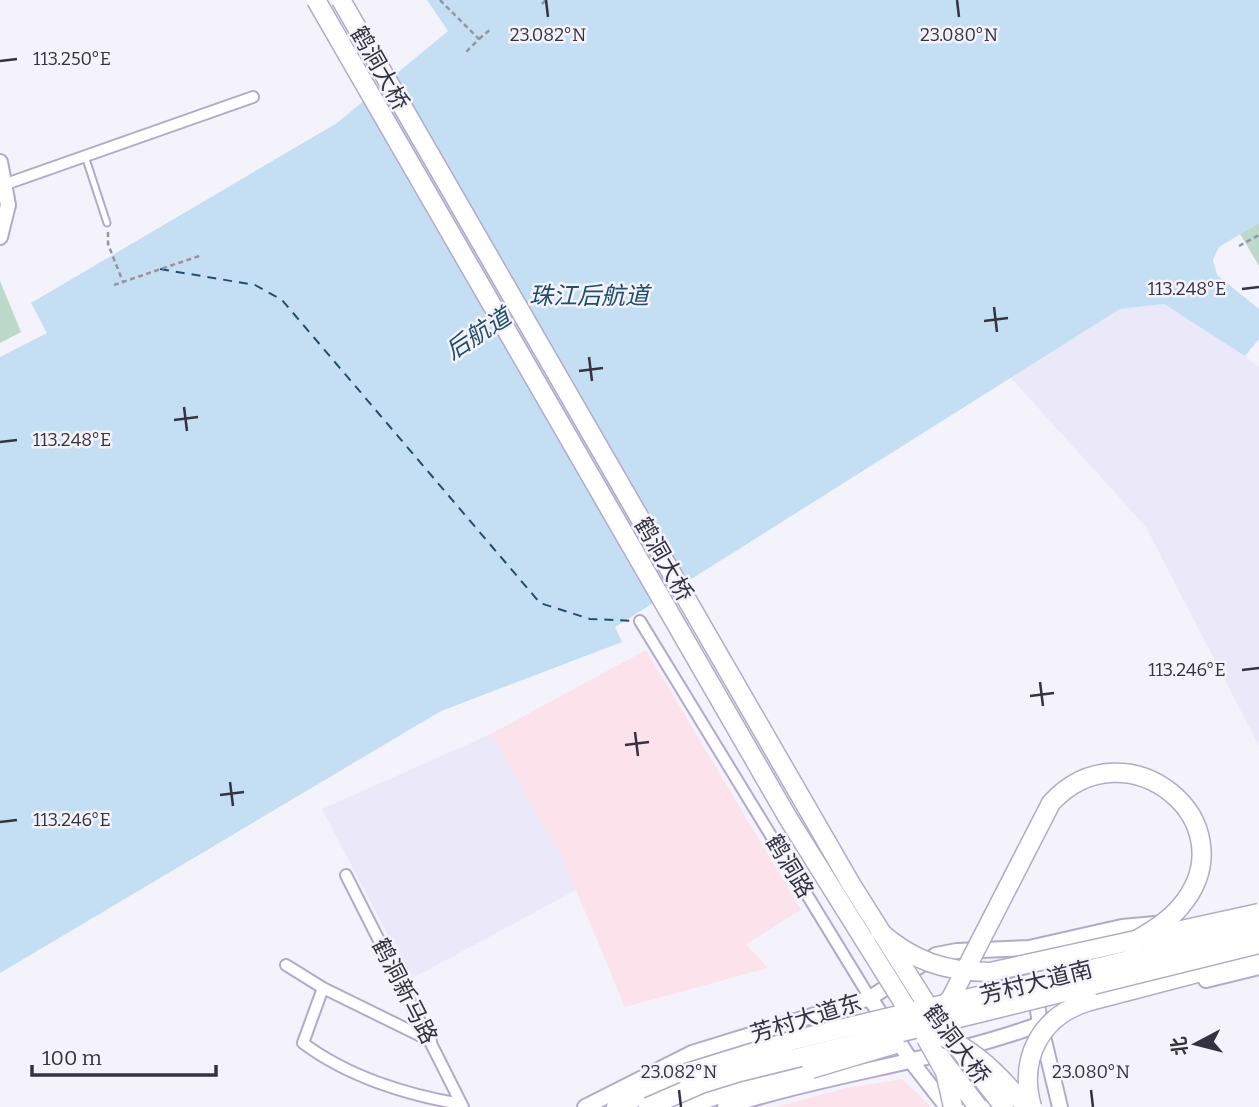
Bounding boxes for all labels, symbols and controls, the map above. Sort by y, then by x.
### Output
street label: 鹤洞大桥 [345,21,415,115]
text: 23.082°N [510,24,586,46]
text: 23.080°N [920,24,998,46]
text: 113.250°E [33,48,111,70]
text: 113.248°E [1148,278,1226,300]
water label: 珠江后航道 [529,282,652,310]
water label: 后航道 [440,301,518,365]
text: 113.248°E [33,429,111,451]
street label: 鹤洞大桥 [629,512,699,606]
text: 113.246°E [1148,659,1226,681]
text: 113.246°E [33,809,111,831]
street label: 鹤洞路 [760,829,820,903]
street label: 鹤洞新马路 [366,933,444,1049]
street label: 芳村大道南 [977,955,1095,1009]
street label: 芳村大道东 [747,988,865,1048]
street label: 鹤洞大桥 [918,999,996,1089]
north arrow [1161,1009,1231,1079]
scale bar [32,1034,215,1078]
text: 北 [1167,1035,1192,1057]
text: 100 m [42,1045,102,1071]
text: 23.082°N [641,1061,717,1083]
text: 23.080°N [1052,1061,1130,1083]

